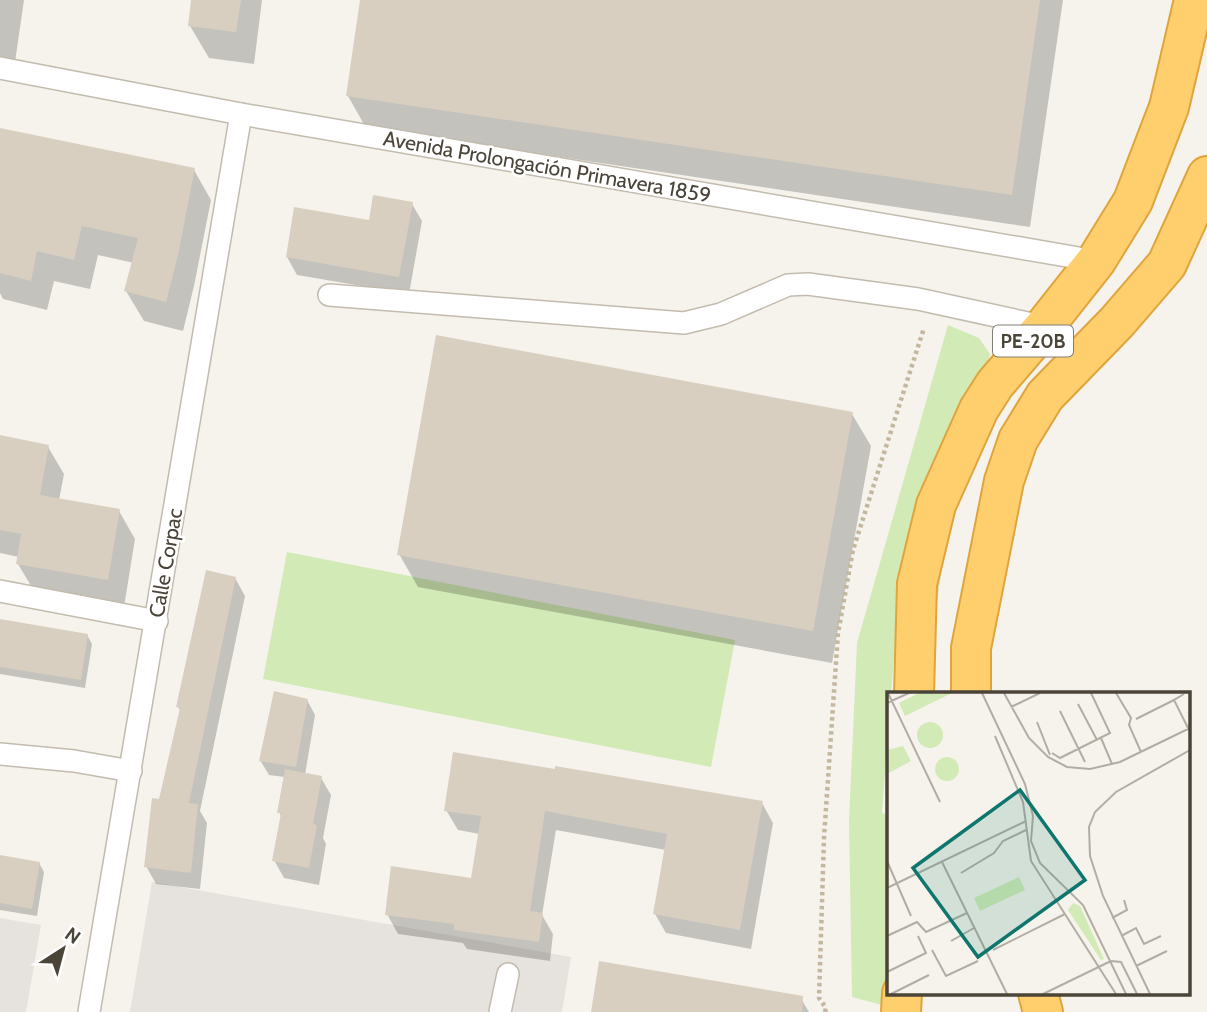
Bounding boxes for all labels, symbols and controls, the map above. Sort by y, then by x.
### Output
street label: Avenida Prolongación Primavera 1859 [381,125,713,208]
road number: PE-20B [993,326,1073,356]
street label: Calle Corpac [144,506,187,619]
inset map [887,692,1190,995]
north arrow [28,914,98,984]
text: N [61,922,85,949]

